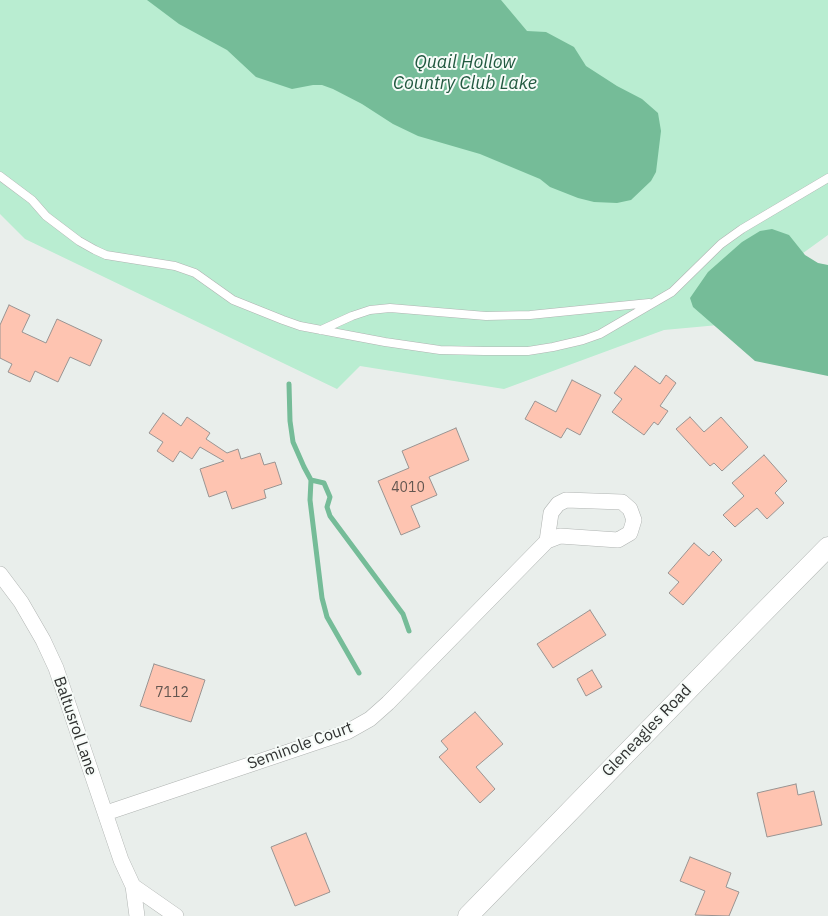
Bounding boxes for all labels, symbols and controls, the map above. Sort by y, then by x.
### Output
water label: Quail Hollow Country Club Lake [393,52,537,94]
house number: 4010 [391,480,425,496]
street label: Baltusrol Lane [49,674,101,778]
street label: Gleneagles Road [598,681,696,781]
house number: 7112 [155,685,189,701]
street label: Seminole Court [245,718,355,774]

